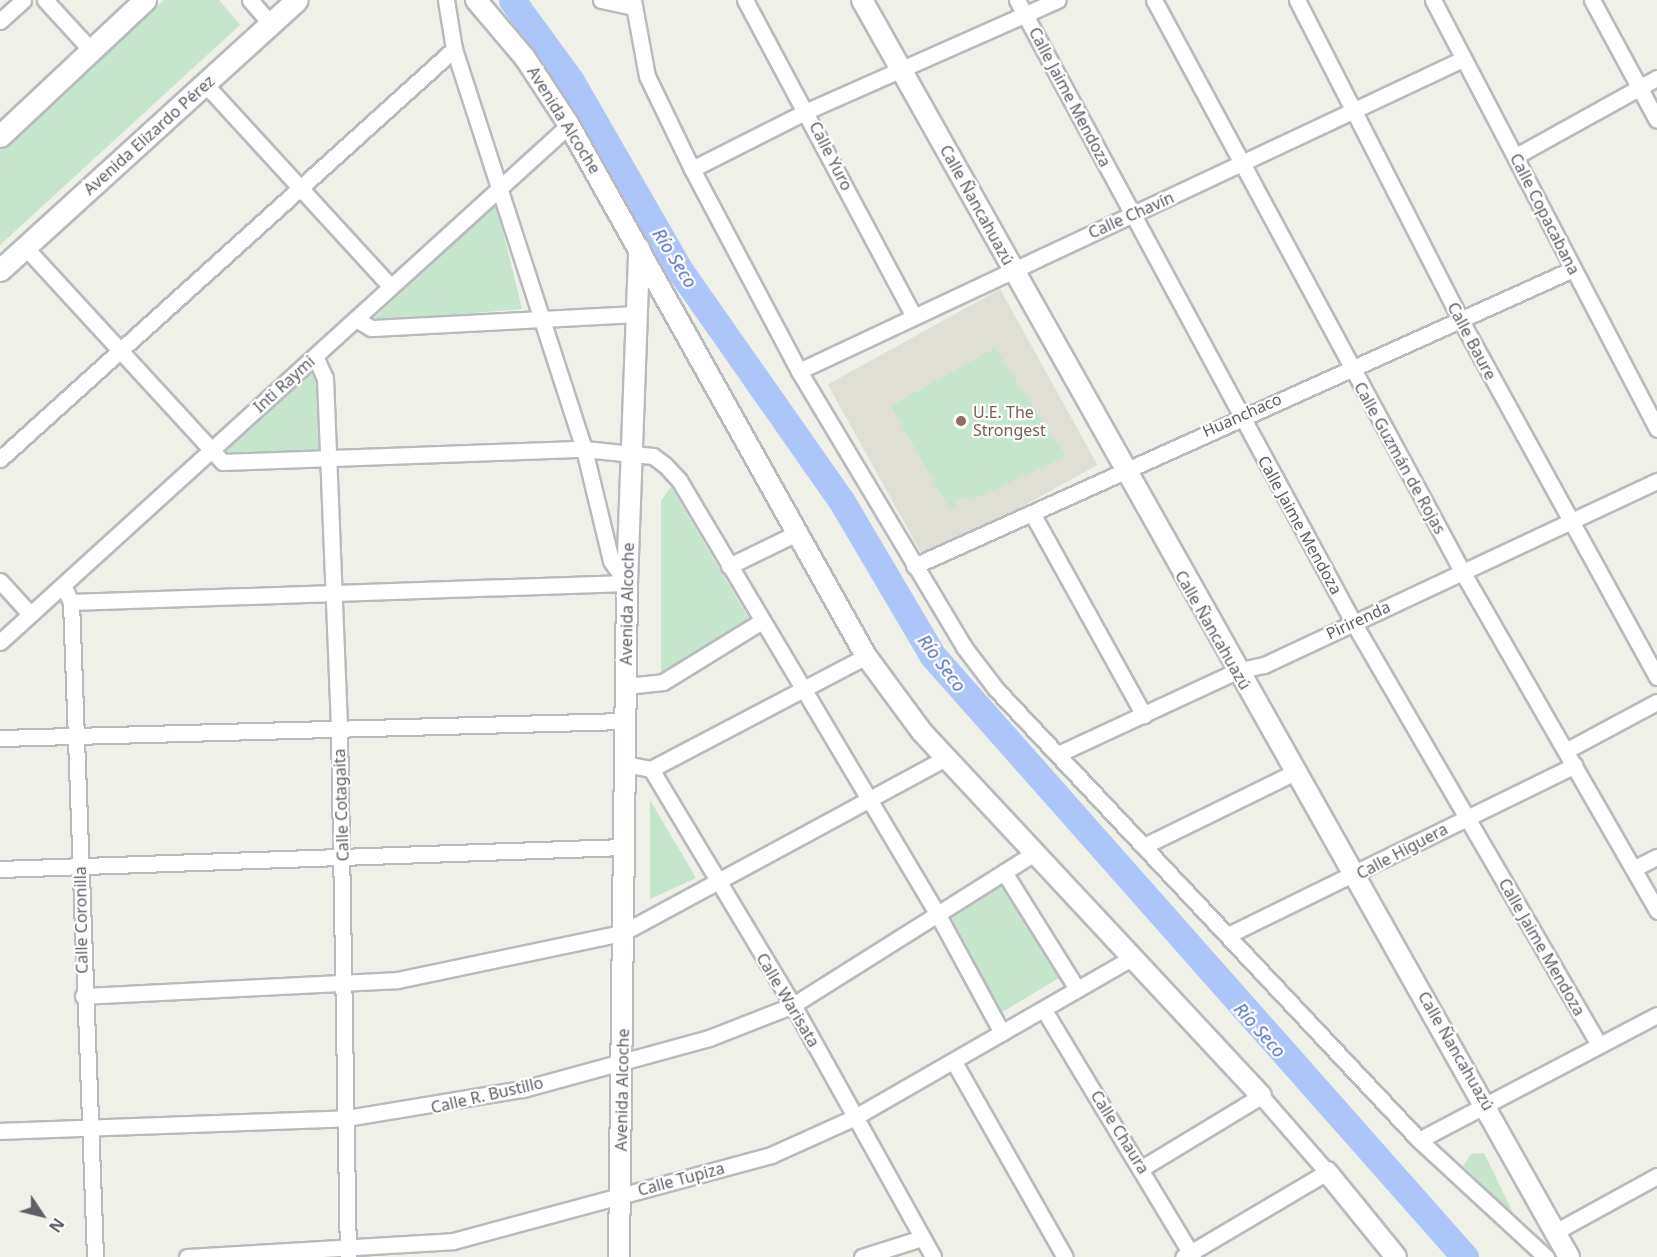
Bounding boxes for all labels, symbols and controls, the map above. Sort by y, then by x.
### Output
street label: Calle Jaime Mendoza [1025,24,1115,170]
street label: Avenida Alcoche [523,63,605,177]
street label: Avenida Elizardo Pérez [80,71,218,199]
street label: Calle Yuro [805,118,857,194]
street label: Calle Ñancahuazú [936,142,1018,268]
street label: Calle Copacabana [1506,150,1584,278]
street label: Calle Chavín [1085,188,1177,242]
water label: Río Seco [648,224,702,292]
street label: Calle Baure [1444,299,1500,383]
street label: Inti Raymi [250,352,318,416]
street label: Calle Guzmán de Rojas [1350,379,1450,537]
street label: Huanchaco [1199,389,1285,441]
place label: U.E. The Strongest [973,402,1046,440]
marker: U.E. The Strongest [954,414,968,428]
street label: Calle Jaime Mendoza [1254,452,1346,598]
street label: Avenida Alcoche [616,543,638,665]
street label: Calle Ñancahuazú [1171,567,1255,693]
street label: Pirirenda [1323,597,1393,643]
water label: Río Seco [913,630,971,696]
street label: Calle Cotagaita [329,748,353,862]
street label: Calle Higuera [1353,819,1451,883]
street label: Calle Coronilla [70,866,92,974]
street label: Calle Jaime Mendoza [1495,875,1589,1019]
street label: Calle Warisata [752,950,824,1050]
street label: Calle Ñancahuazú [1414,988,1498,1114]
water label: Río Seco [1230,998,1290,1062]
street label: Avenida Alcoche [611,1029,633,1151]
street label: Calle R. Bustillo [429,1073,545,1117]
street label: Calle Chaura [1087,1087,1153,1177]
street label: Calle Tupiza [636,1158,726,1200]
north arrow [12,1185,72,1245]
text: N [44,1214,69,1237]

